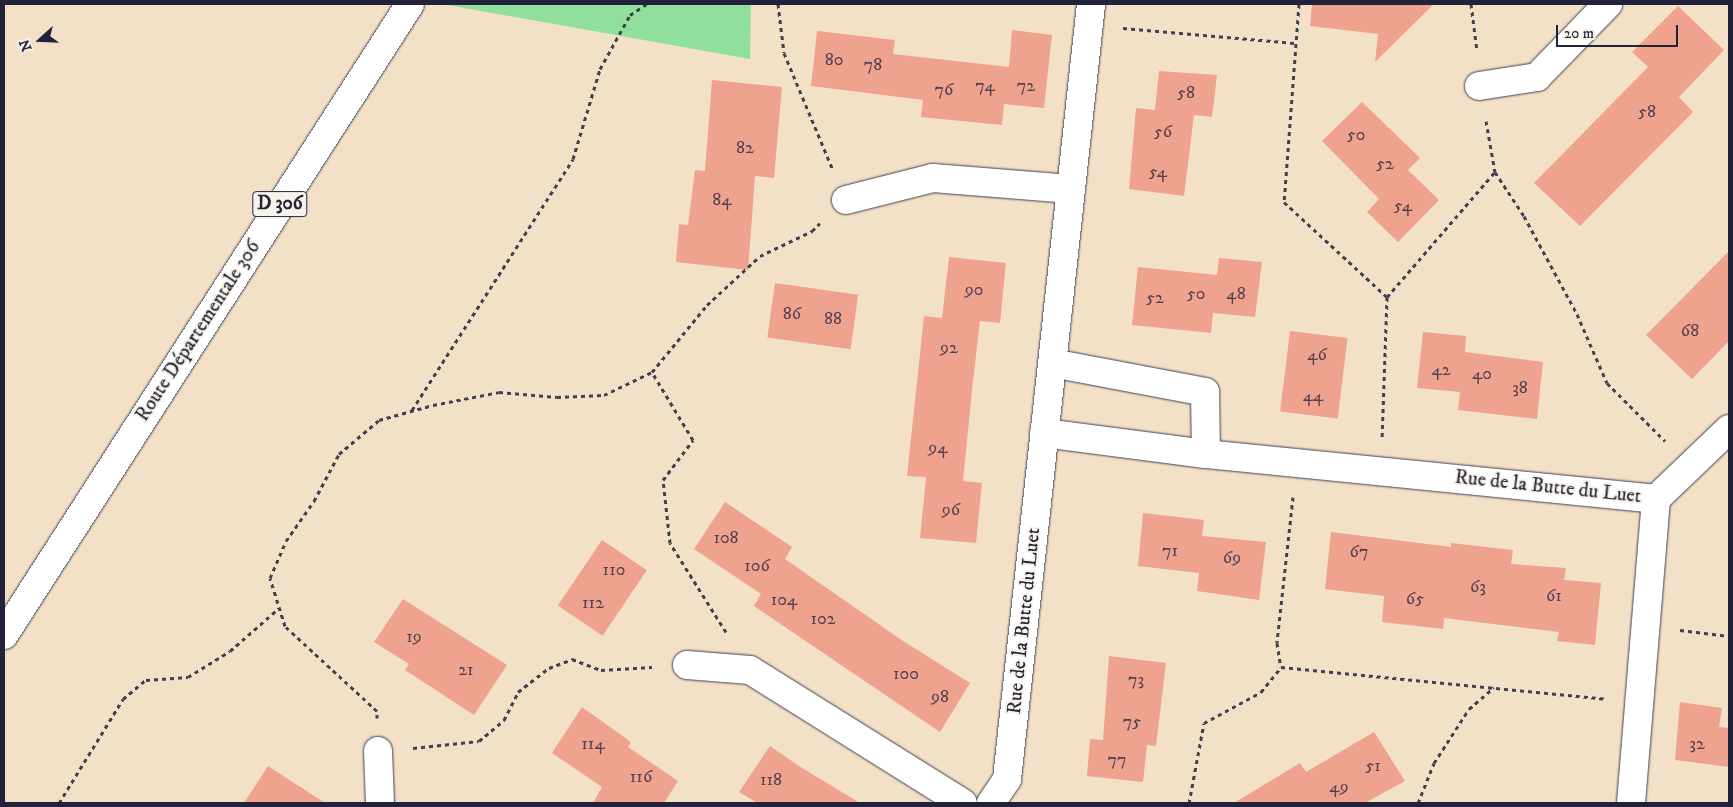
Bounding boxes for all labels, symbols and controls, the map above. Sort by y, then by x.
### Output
north arrow [15,15,65,65]
scale bar [1558,15,1680,47]
text: 20 m [1564,24,1594,43]
text: N [15,37,36,54]
house number: 80 [825,49,843,71]
house number: 78 [864,54,882,76]
house number: 74 [975,75,995,97]
house number: 72 [1017,75,1035,97]
house number: 76 [935,79,953,101]
house number: 58 [1177,82,1195,104]
house number: 58 [1638,101,1656,123]
house number: 56 [1154,121,1172,143]
house number: 50 [1347,124,1365,146]
house number: 82 [736,137,754,159]
house number: 52 [1376,153,1394,175]
house number: 54 [1149,161,1167,183]
road number: D 306 [251,188,309,220]
house number: 84 [712,189,732,211]
house number: 54 [1394,195,1412,217]
street label: Route Départementale 306 [130,236,266,426]
house number: 90 [965,279,983,301]
house number: 50 [1187,283,1205,305]
house number: 48 [1226,283,1246,305]
house number: 52 [1146,287,1164,309]
house number: 86 [783,303,801,325]
house number: 88 [824,308,842,330]
house number: 68 [1681,320,1699,342]
house number: 92 [940,337,958,359]
house number: 46 [1307,344,1327,366]
house number: 42 [1431,359,1451,381]
house number: 40 [1472,363,1492,385]
house number: 38 [1512,377,1528,399]
house number: 44 [1303,385,1323,407]
house number: 94 [928,437,948,459]
street label: Rue de la Butte du Luet [1454,465,1642,509]
house number: 96 [942,499,960,521]
house number: 108 [713,527,739,549]
street label: Rue de la Butte du Luet [1002,527,1046,715]
house number: 71 [1162,540,1178,562]
house number: 67 [1350,541,1368,563]
house number: 69 [1223,547,1241,569]
house number: 106 [744,555,770,577]
house number: 110 [603,559,625,581]
house number: 63 [1470,576,1486,598]
house number: 61 [1546,585,1562,607]
house number: 65 [1406,588,1424,610]
house number: 104 [771,589,797,611]
house number: 112 [582,592,604,614]
house number: 102 [810,608,836,630]
house number: 19 [406,626,422,648]
house number: 21 [458,659,474,681]
house number: 100 [893,663,919,685]
house number: 73 [1128,669,1144,691]
house number: 98 [931,686,949,708]
house number: 75 [1123,711,1141,733]
house number: 114 [581,733,605,755]
house number: 32 [1689,733,1705,755]
house number: 77 [1108,749,1126,771]
house number: 51 [1365,755,1381,777]
house number: 116 [630,766,652,788]
house number: 118 [760,769,782,791]
house number: 49 [1329,776,1349,798]

